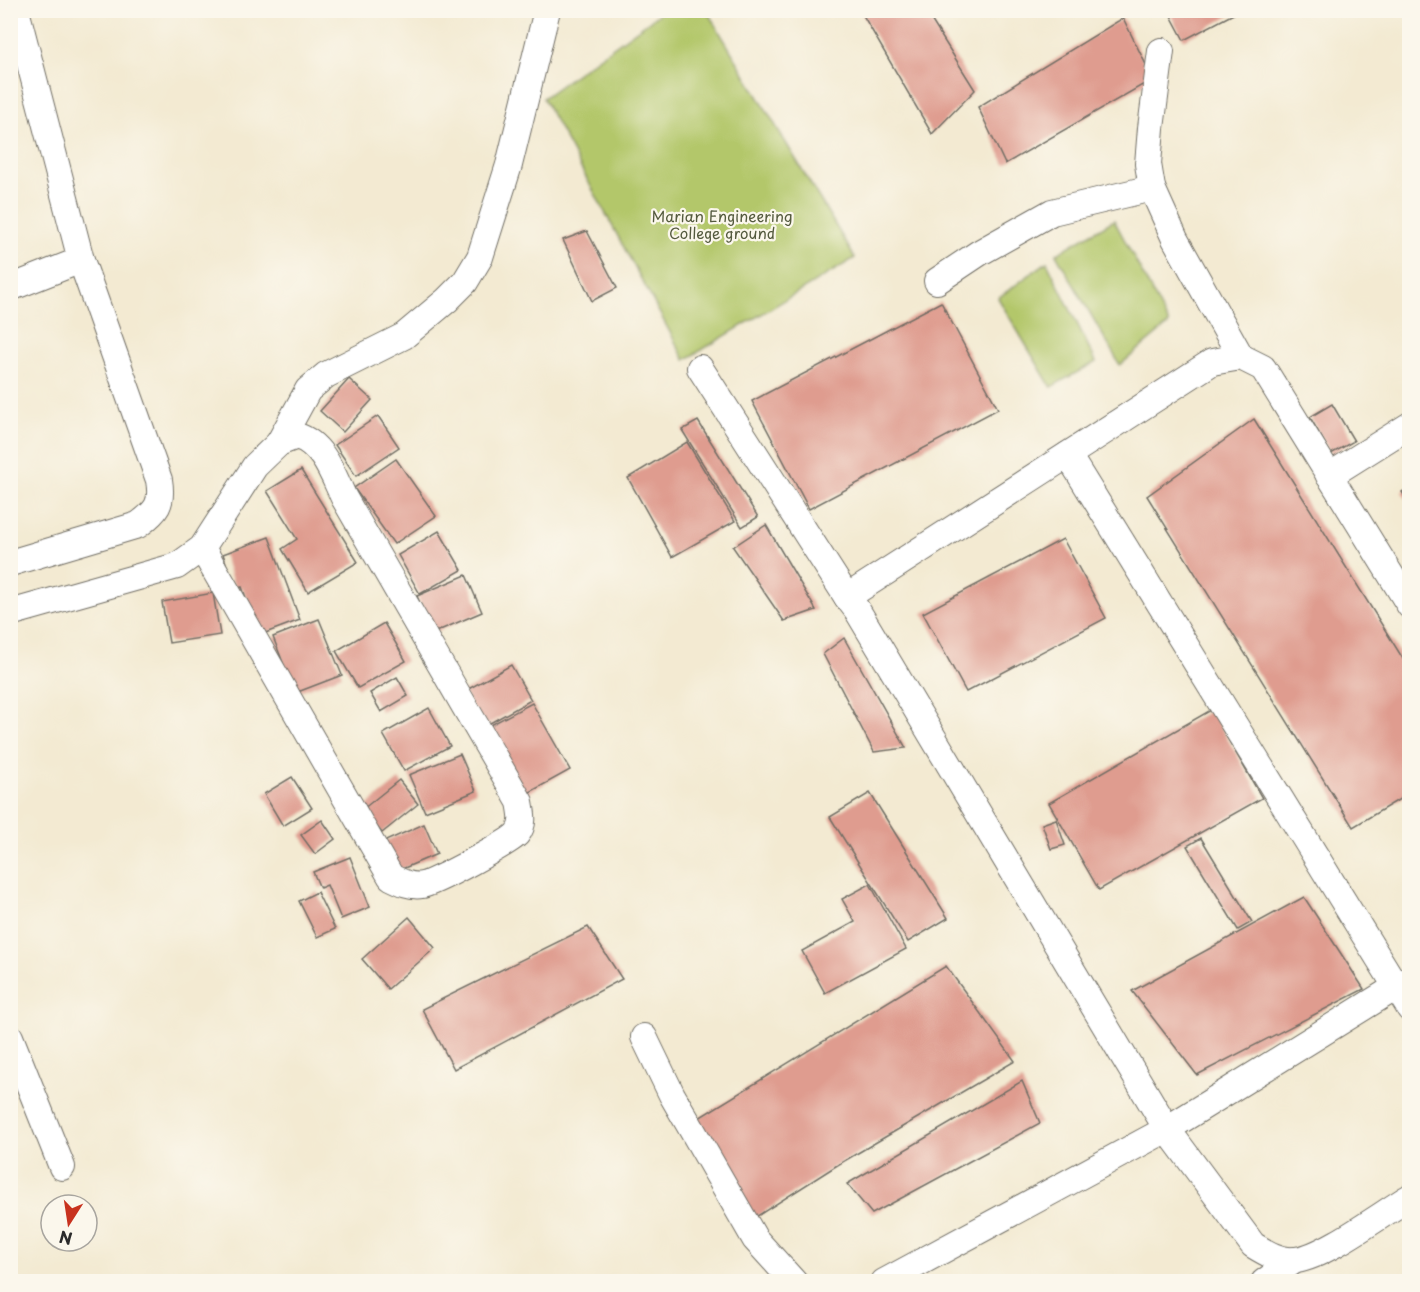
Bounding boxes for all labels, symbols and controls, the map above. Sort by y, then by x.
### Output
park label: Marian Engineering College ground [651,204,793,244]
north arrow [39,1193,99,1253]
text: N [57,1226,74,1252]

